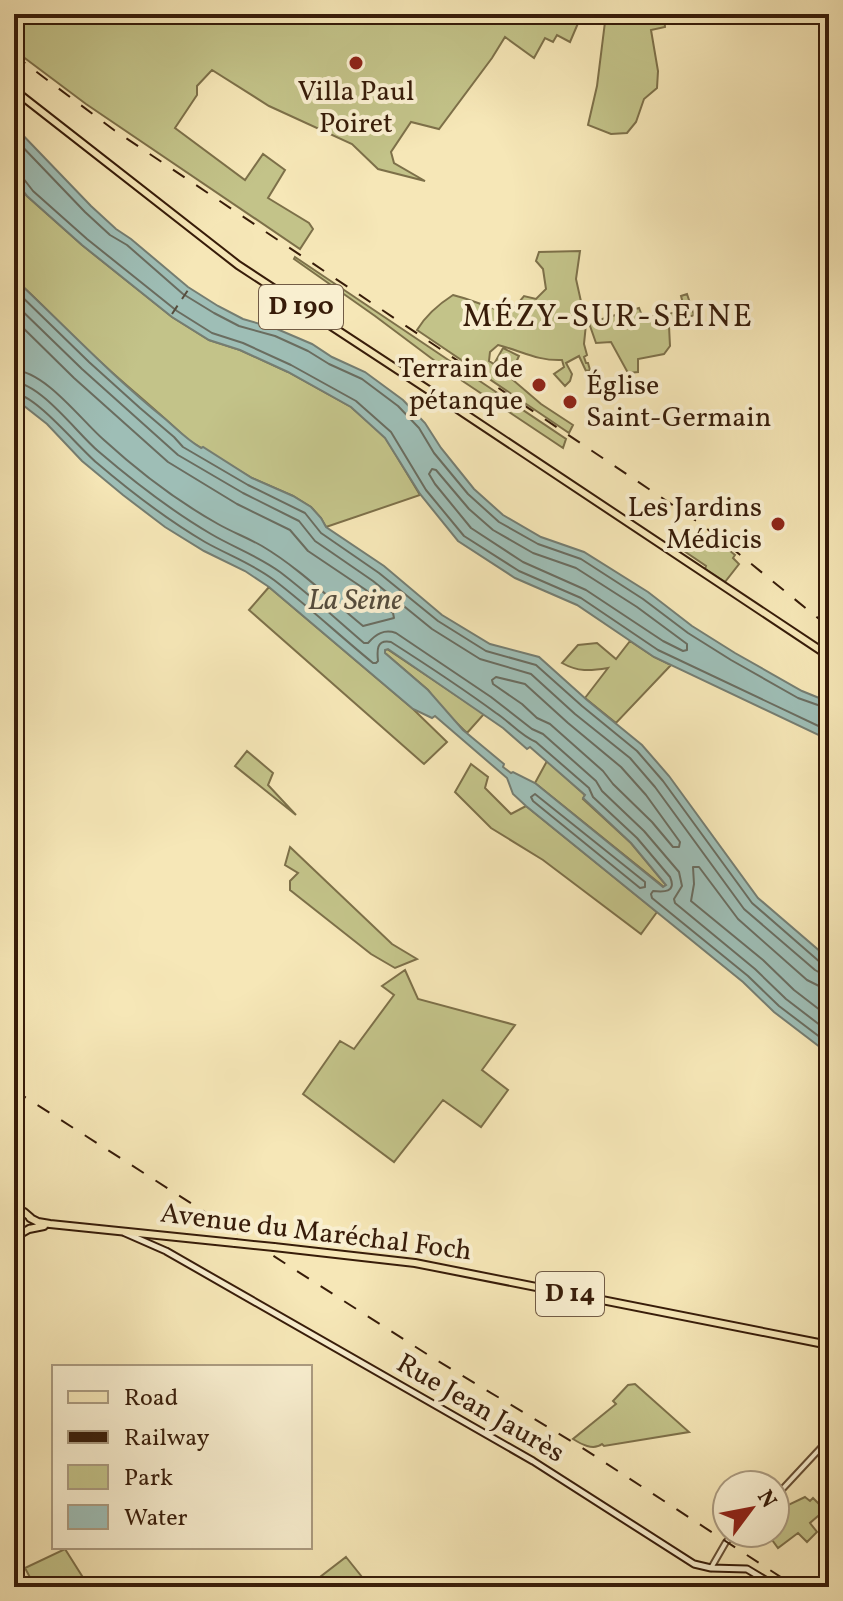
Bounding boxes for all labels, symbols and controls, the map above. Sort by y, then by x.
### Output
marker: Villa Paul Poiret [347,54,365,72]
place label: Villa Paul Poiret [298,73,414,144]
road number: D 190 [259,285,343,329]
district label: MÉZY-SUR-SEINE [462,296,754,340]
place label: Terrain de pétanque [398,350,523,421]
place label: Église Saint-Germain [586,367,771,438]
marker: Terrain de pétanque [530,376,548,394]
marker: Église Saint-Germain [561,393,579,411]
place label: Les Jardins Médicis [628,489,762,560]
marker: Les Jardins Médicis [769,515,787,533]
water label: La Seine [308,580,402,622]
street label: Avenue du Maréchal Foch [158,1195,474,1271]
road number: D 14 [536,1272,604,1316]
street label: Rue Jean Jaurès [389,1345,571,1473]
legend [52,1365,312,1549]
text: Road [124,1382,178,1416]
text: Railway [124,1422,210,1456]
text: Park [124,1462,173,1496]
north arrow [711,1469,791,1549]
text: N [748,1485,783,1515]
text: Water [124,1502,188,1536]

